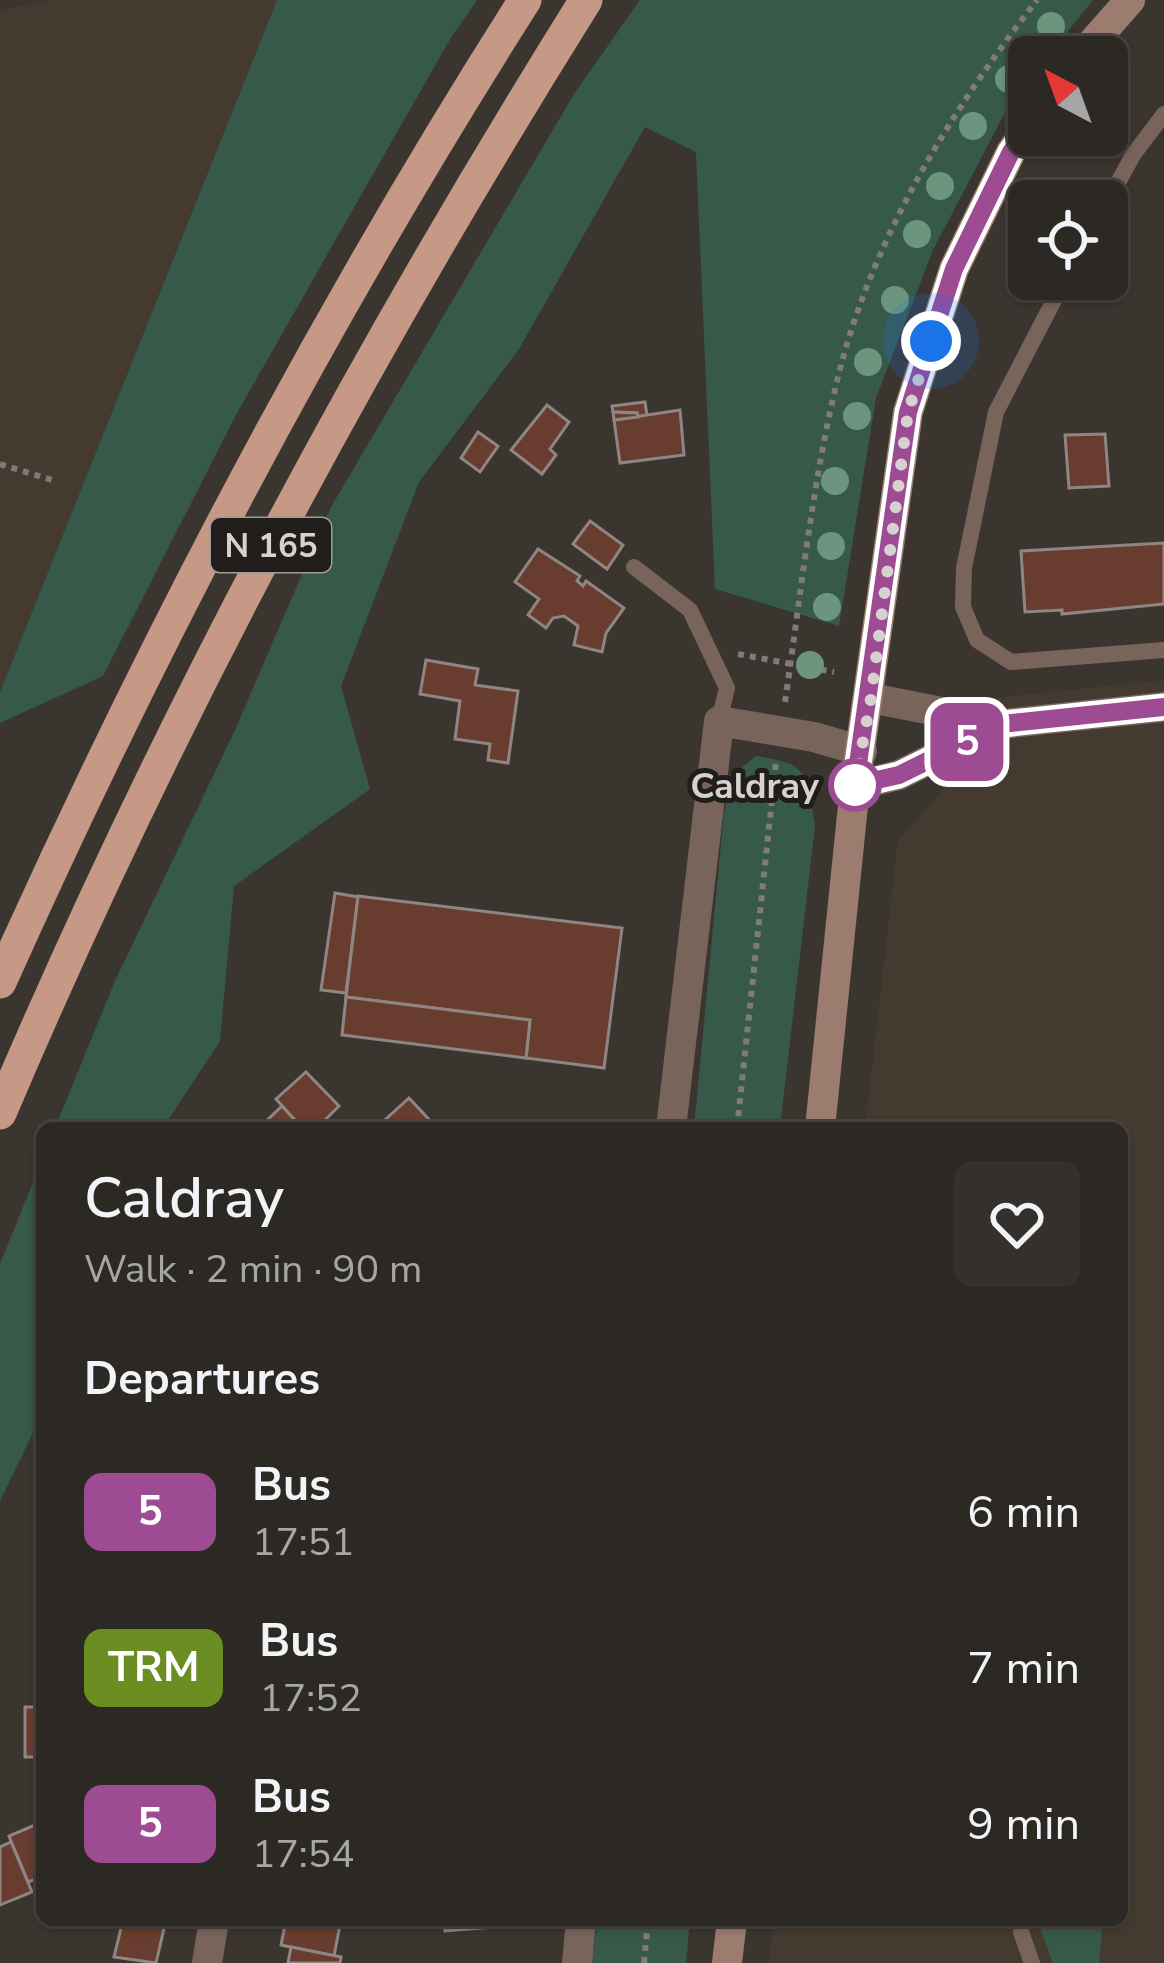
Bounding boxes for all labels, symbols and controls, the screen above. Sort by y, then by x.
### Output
north arrow [1008,36,1128,156]
map controls [1008,36,1128,300]
button: locate [1008,180,1128,300]
your location [901,311,961,371]
road number: N 165 [211,518,331,572]
line badge: 5 [928,703,1006,781]
text: 5 [954,713,980,770]
marker: Caldray [830,760,880,810]
place label: Caldray [690,762,820,811]
text: Caldray [84,1159,284,1237]
button: heart [954,1161,1080,1287]
text: Walk · 2 min · 90 m [84,1243,423,1296]
text: Departures [84,1349,320,1410]
text: Bus [252,1455,331,1516]
text: 6 min [967,1482,1080,1543]
text: 5 [137,1483,163,1540]
text: 17:51 [252,1516,355,1569]
text: Bus [259,1611,338,1672]
text: 7 min [967,1638,1080,1699]
text: TRM [108,1639,199,1696]
text: 17:52 [259,1672,362,1725]
text: Bus [252,1767,331,1828]
text: 9 min [967,1794,1080,1855]
text: 5 [137,1795,163,1852]
text: 17:54 [252,1828,355,1881]

